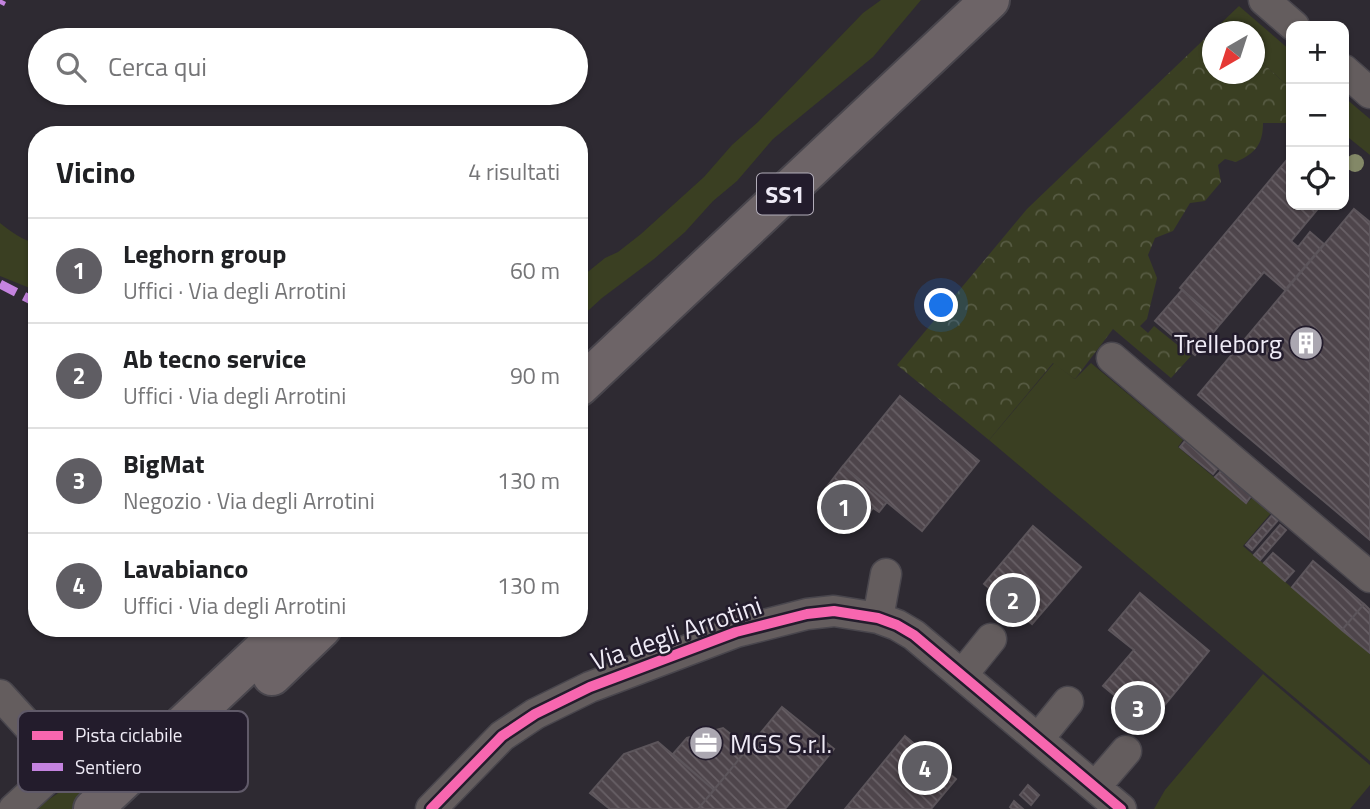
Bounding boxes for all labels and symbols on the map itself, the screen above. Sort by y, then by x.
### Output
north arrow [1202,21,1265,84]
road number: SS1 [757,174,813,214]
your location [924,288,958,322]
place label: Trelleborg [1174,324,1282,363]
building icon: Trelleborg [1287,324,1325,362]
pin: 1 [821,481,867,533]
pin: 2 [990,574,1036,626]
street label: Via degli Arrotini [585,585,767,681]
pin: 3 [1115,682,1161,734]
legend [18,711,248,792]
text: Pista ciclabile [75,720,182,749]
office icon: MGS S.r.l. [687,724,725,762]
place label: MGS S.r.l. [730,724,832,763]
pin: 4 [902,742,948,794]
text: Sentiero [75,752,142,781]

